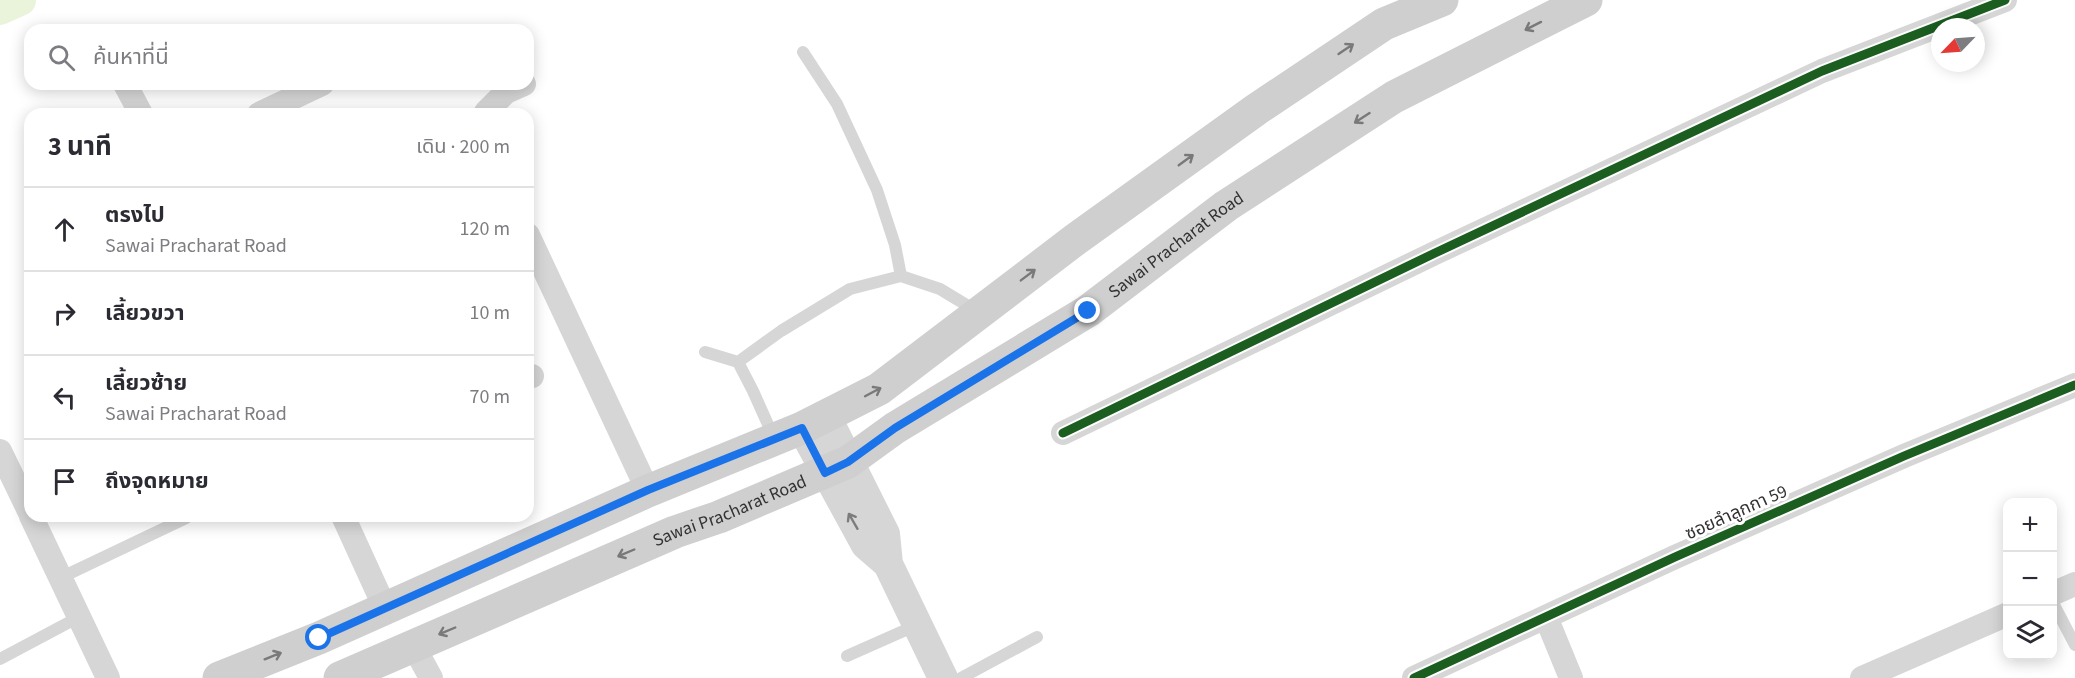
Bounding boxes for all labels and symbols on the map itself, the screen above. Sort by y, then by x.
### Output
north arrow [1931,18,1985,72]
one-way arrow [1525,21,1543,33]
one-way arrow [1338,43,1355,56]
one-way arrow [1353,112,1370,125]
one-way arrow [1177,154,1193,166]
street label: Sawai Pracharat Road [1103,186,1249,304]
one-way arrow [1020,269,1036,281]
route end [1074,297,1100,323]
one-way arrow [863,386,881,397]
street label: Sawai Pracharat Road [649,469,811,553]
street label: ซอยลำลูกกา 59 [1681,479,1791,546]
one-way arrow [846,513,858,530]
one-way arrow [617,548,635,559]
route start [305,624,331,650]
one-way arrow [438,625,456,637]
one-way arrow [263,649,282,660]

